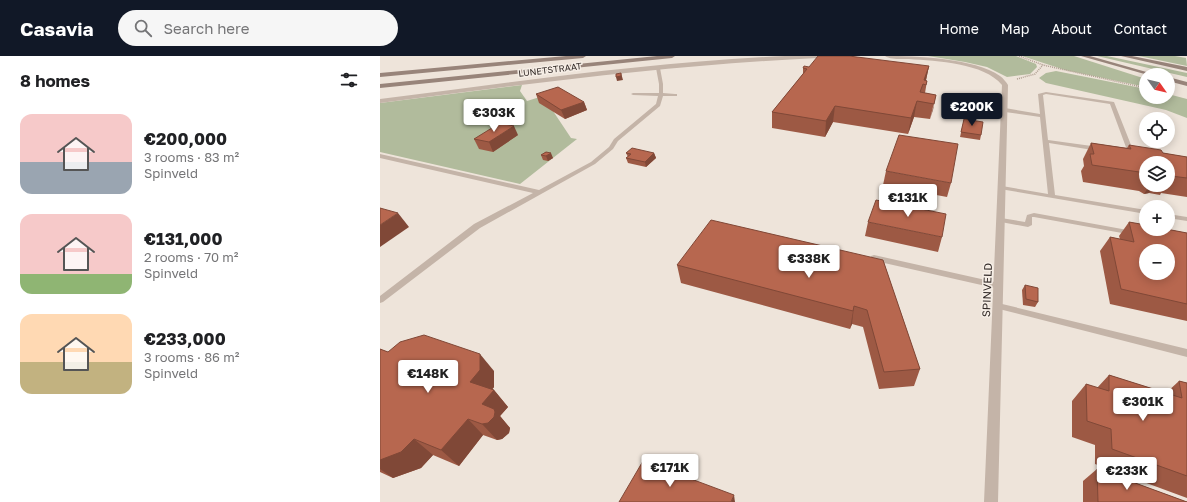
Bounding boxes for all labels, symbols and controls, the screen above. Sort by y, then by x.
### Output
search box [118,10,398,46]
text: Casavia [20,17,94,40]
icon: search [132,17,154,39]
text: Search here [164,19,249,37]
text: Home [939,20,979,37]
text: Map [1001,20,1029,37]
text: About [1051,20,1092,37]
text: Contact [1114,20,1167,37]
street label: LUNETSTRAAT [518,60,583,79]
north arrow [1139,68,1175,104]
map controls [1139,68,1175,280]
icon: filters [338,69,360,91]
text: 8 homes [20,70,90,91]
pin: €200K [944,93,1000,127]
text: €200K [950,98,994,114]
pin: €303K [466,99,522,133]
text: €303K [473,104,515,120]
button: locate [1139,112,1175,148]
text: €200,000 [144,128,227,149]
icon: home [52,130,100,178]
text: 3 rooms · 83 m² [144,149,239,165]
button: layers [1139,156,1175,192]
text: Spinveld [144,165,198,181]
pin: €131K [880,184,936,218]
text: €131K [888,189,928,205]
button: + [1139,200,1175,236]
text: €131,000 [144,228,222,249]
icon: home [52,230,100,278]
button: − [1139,244,1175,280]
pin: €338K [781,245,837,279]
text: 2 rooms · 70 m² [144,249,239,265]
text: €338K [788,250,830,266]
street label: SPINVELD [979,262,994,317]
text: Spinveld [144,265,198,281]
text: €233,000 [144,328,226,349]
icon: home [52,330,100,378]
text: 3 rooms · 86 m² [144,349,239,365]
pin: €148K [400,360,456,394]
text: Spinveld [144,365,198,381]
text: €148K [407,365,449,381]
pin: €301K [1115,388,1171,422]
text: €301K [1122,393,1164,409]
pin: €171K [642,454,698,488]
pin: €233K [1099,457,1155,491]
text: €171K [650,459,690,475]
text: €233K [1106,462,1148,478]

